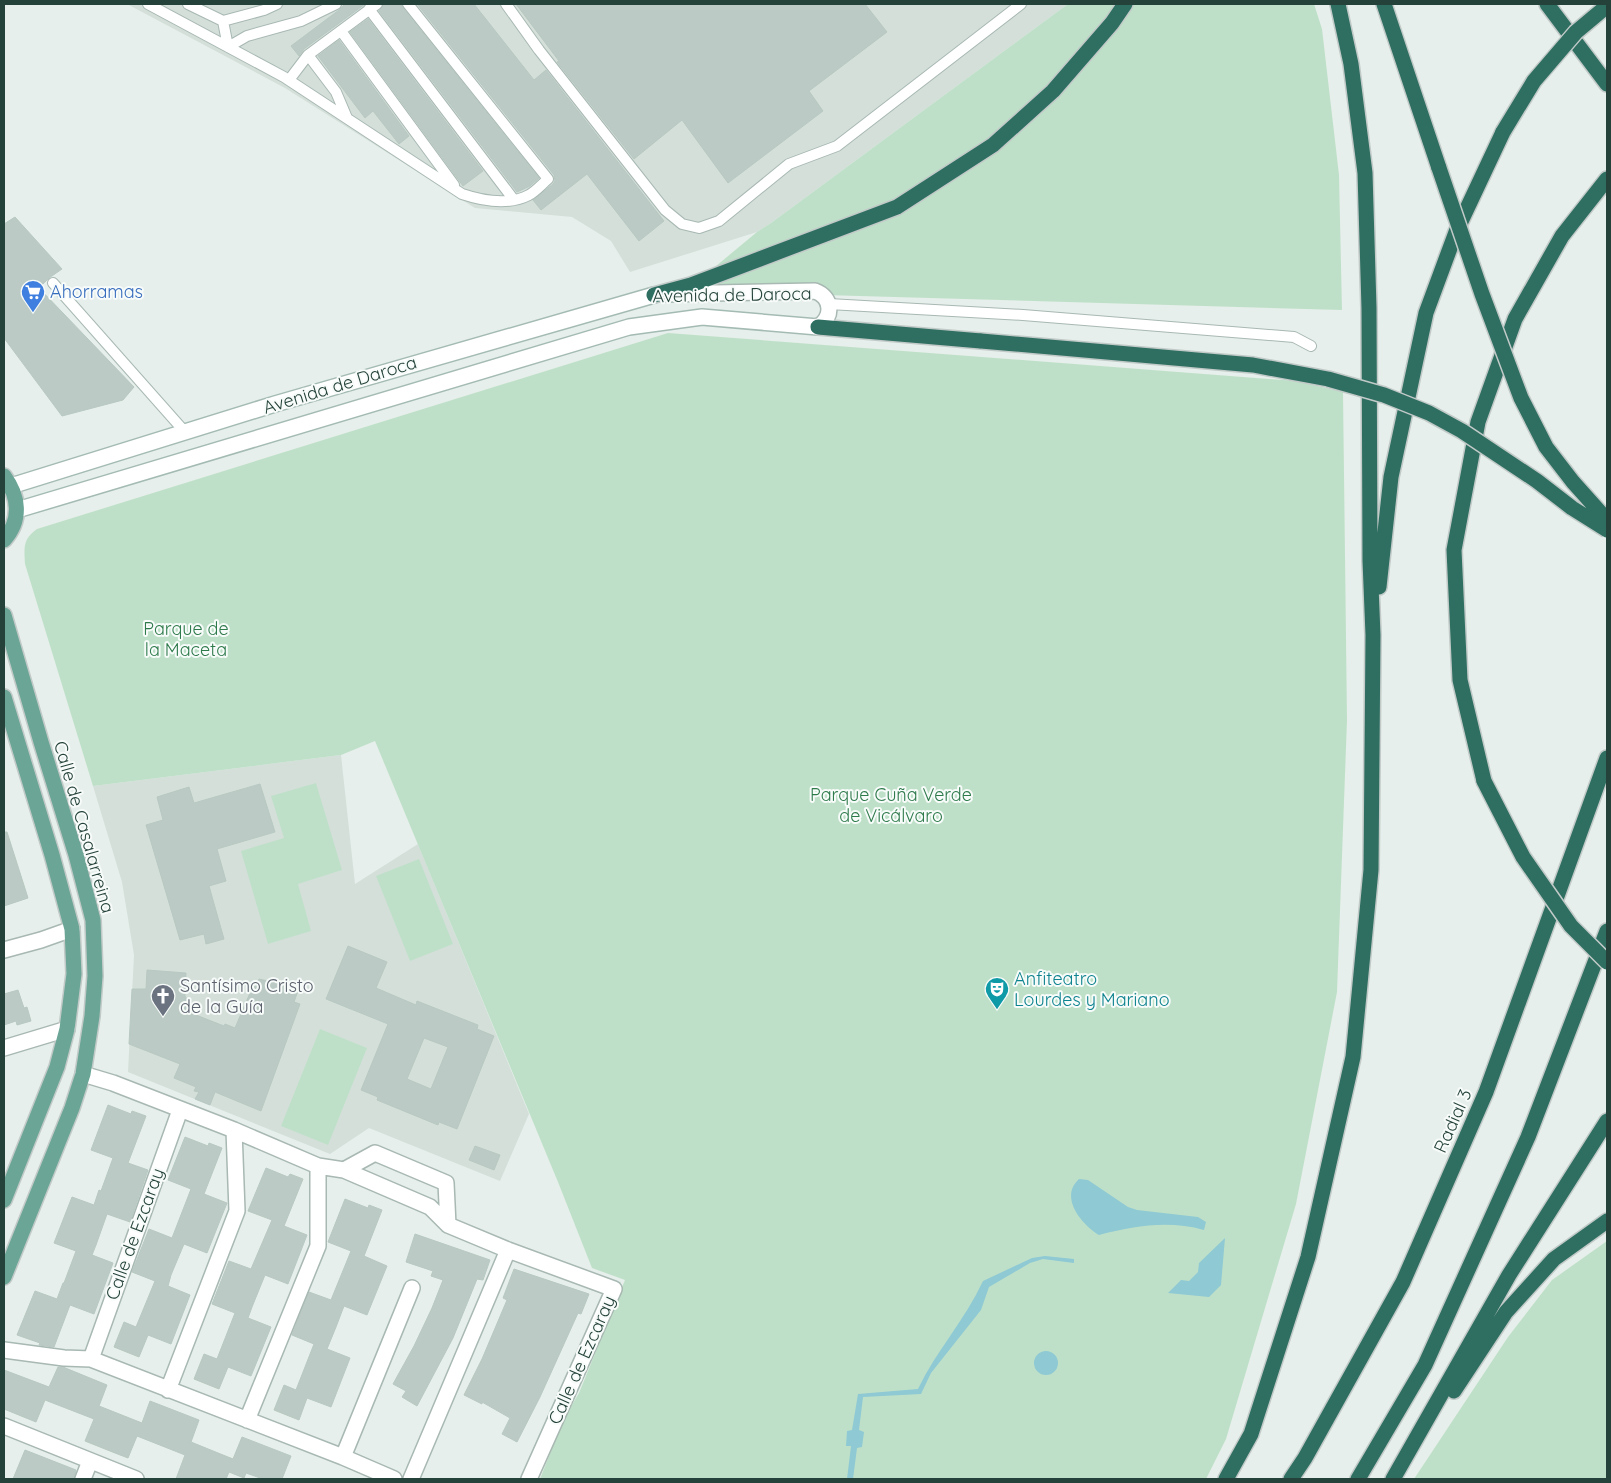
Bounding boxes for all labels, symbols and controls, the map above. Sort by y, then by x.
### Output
supermarket icon: Ahorramas [20,279,46,313]
place label: Ahorramas [50,280,143,303]
street label: Avenida de Daroca [652,282,812,307]
street label: Avenida de Daroca [260,350,419,419]
park label: Parque de la Maceta [143,617,229,661]
street label: Calle de Casalarreina [49,738,120,916]
park label: Parque Cuña Verde de Vicálvaro [810,783,972,827]
place label: Anfiteatro Lourdes y Mariano [1014,967,1170,1011]
place label: Santísimo Cristo de la Guía [180,974,314,1018]
theatre icon: Anfiteatro Lourdes y Mariano [984,976,1010,1010]
church icon: Santísimo Cristo de la Guía [150,983,176,1017]
street label: Radial 3 [1428,1085,1477,1156]
street label: Calle de Ezcaray [100,1165,169,1303]
street label: Calle de Ezcaray [543,1292,620,1428]

